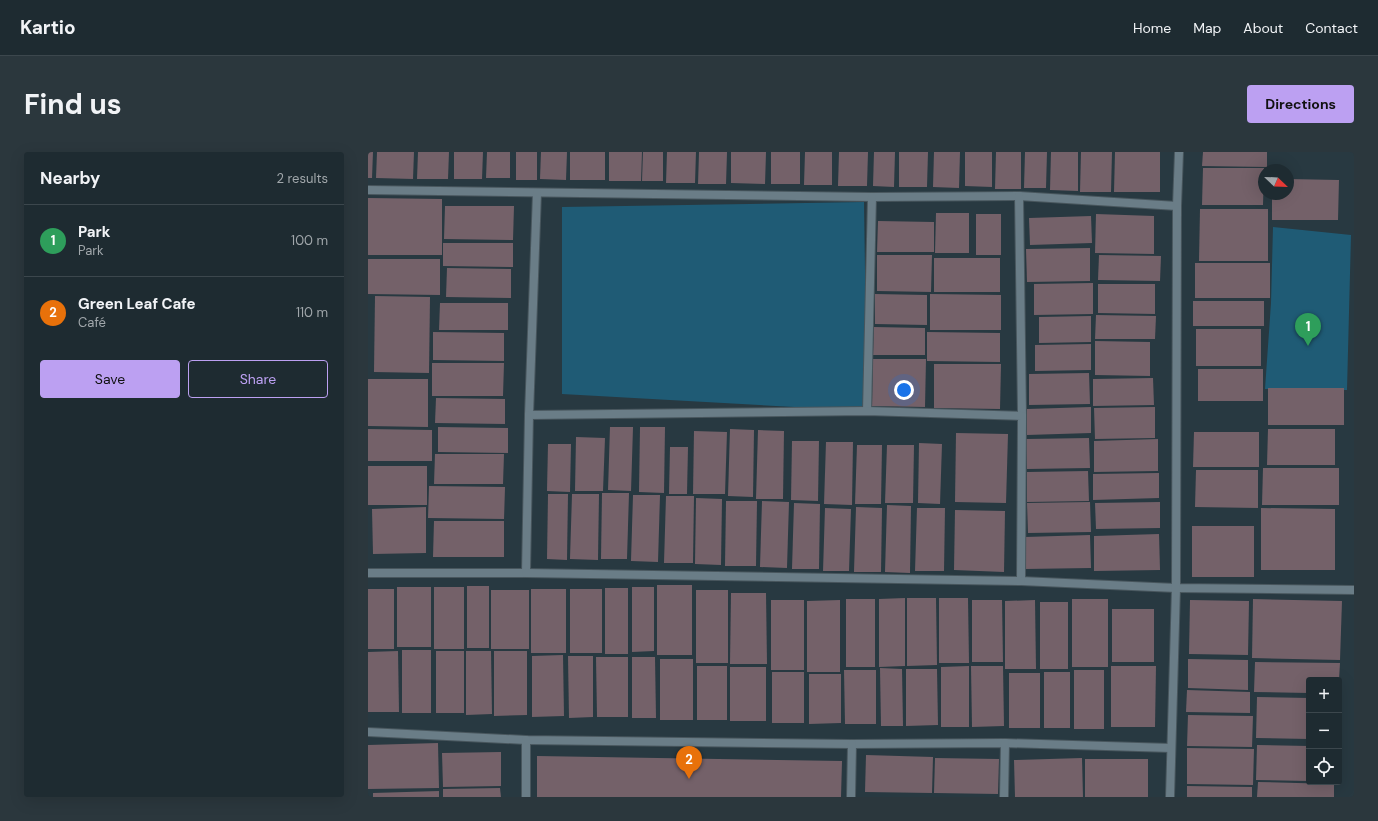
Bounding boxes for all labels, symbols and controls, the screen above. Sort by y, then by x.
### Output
text: Kartio [20,15,76,40]
text: Home [1133,19,1171,37]
text: Map [1193,19,1221,37]
text: About [1243,19,1283,37]
text: Contact [1305,19,1358,37]
button: Directions [1247,85,1354,123]
text: Find us [24,86,122,123]
north arrow [1258,164,1294,200]
text: Nearby [40,167,100,189]
text: 2 results [277,170,328,187]
text: Park [78,222,110,242]
text: 1 [51,232,55,249]
text: 100 m [291,232,328,249]
text: Park [78,242,104,259]
text: Green Leaf Cafe [78,294,196,314]
text: 2 [49,304,57,321]
text: 110 m [296,304,328,321]
pin: 1 [1295,313,1321,346]
text: Café [78,314,106,331]
button: Save [40,360,180,398]
button: Share [188,360,328,398]
your location [894,380,914,400]
map controls [1306,677,1342,785]
button: + [1306,677,1342,713]
button: − [1306,713,1342,749]
pin: 2 [676,746,702,779]
button: locate [1306,749,1342,785]

